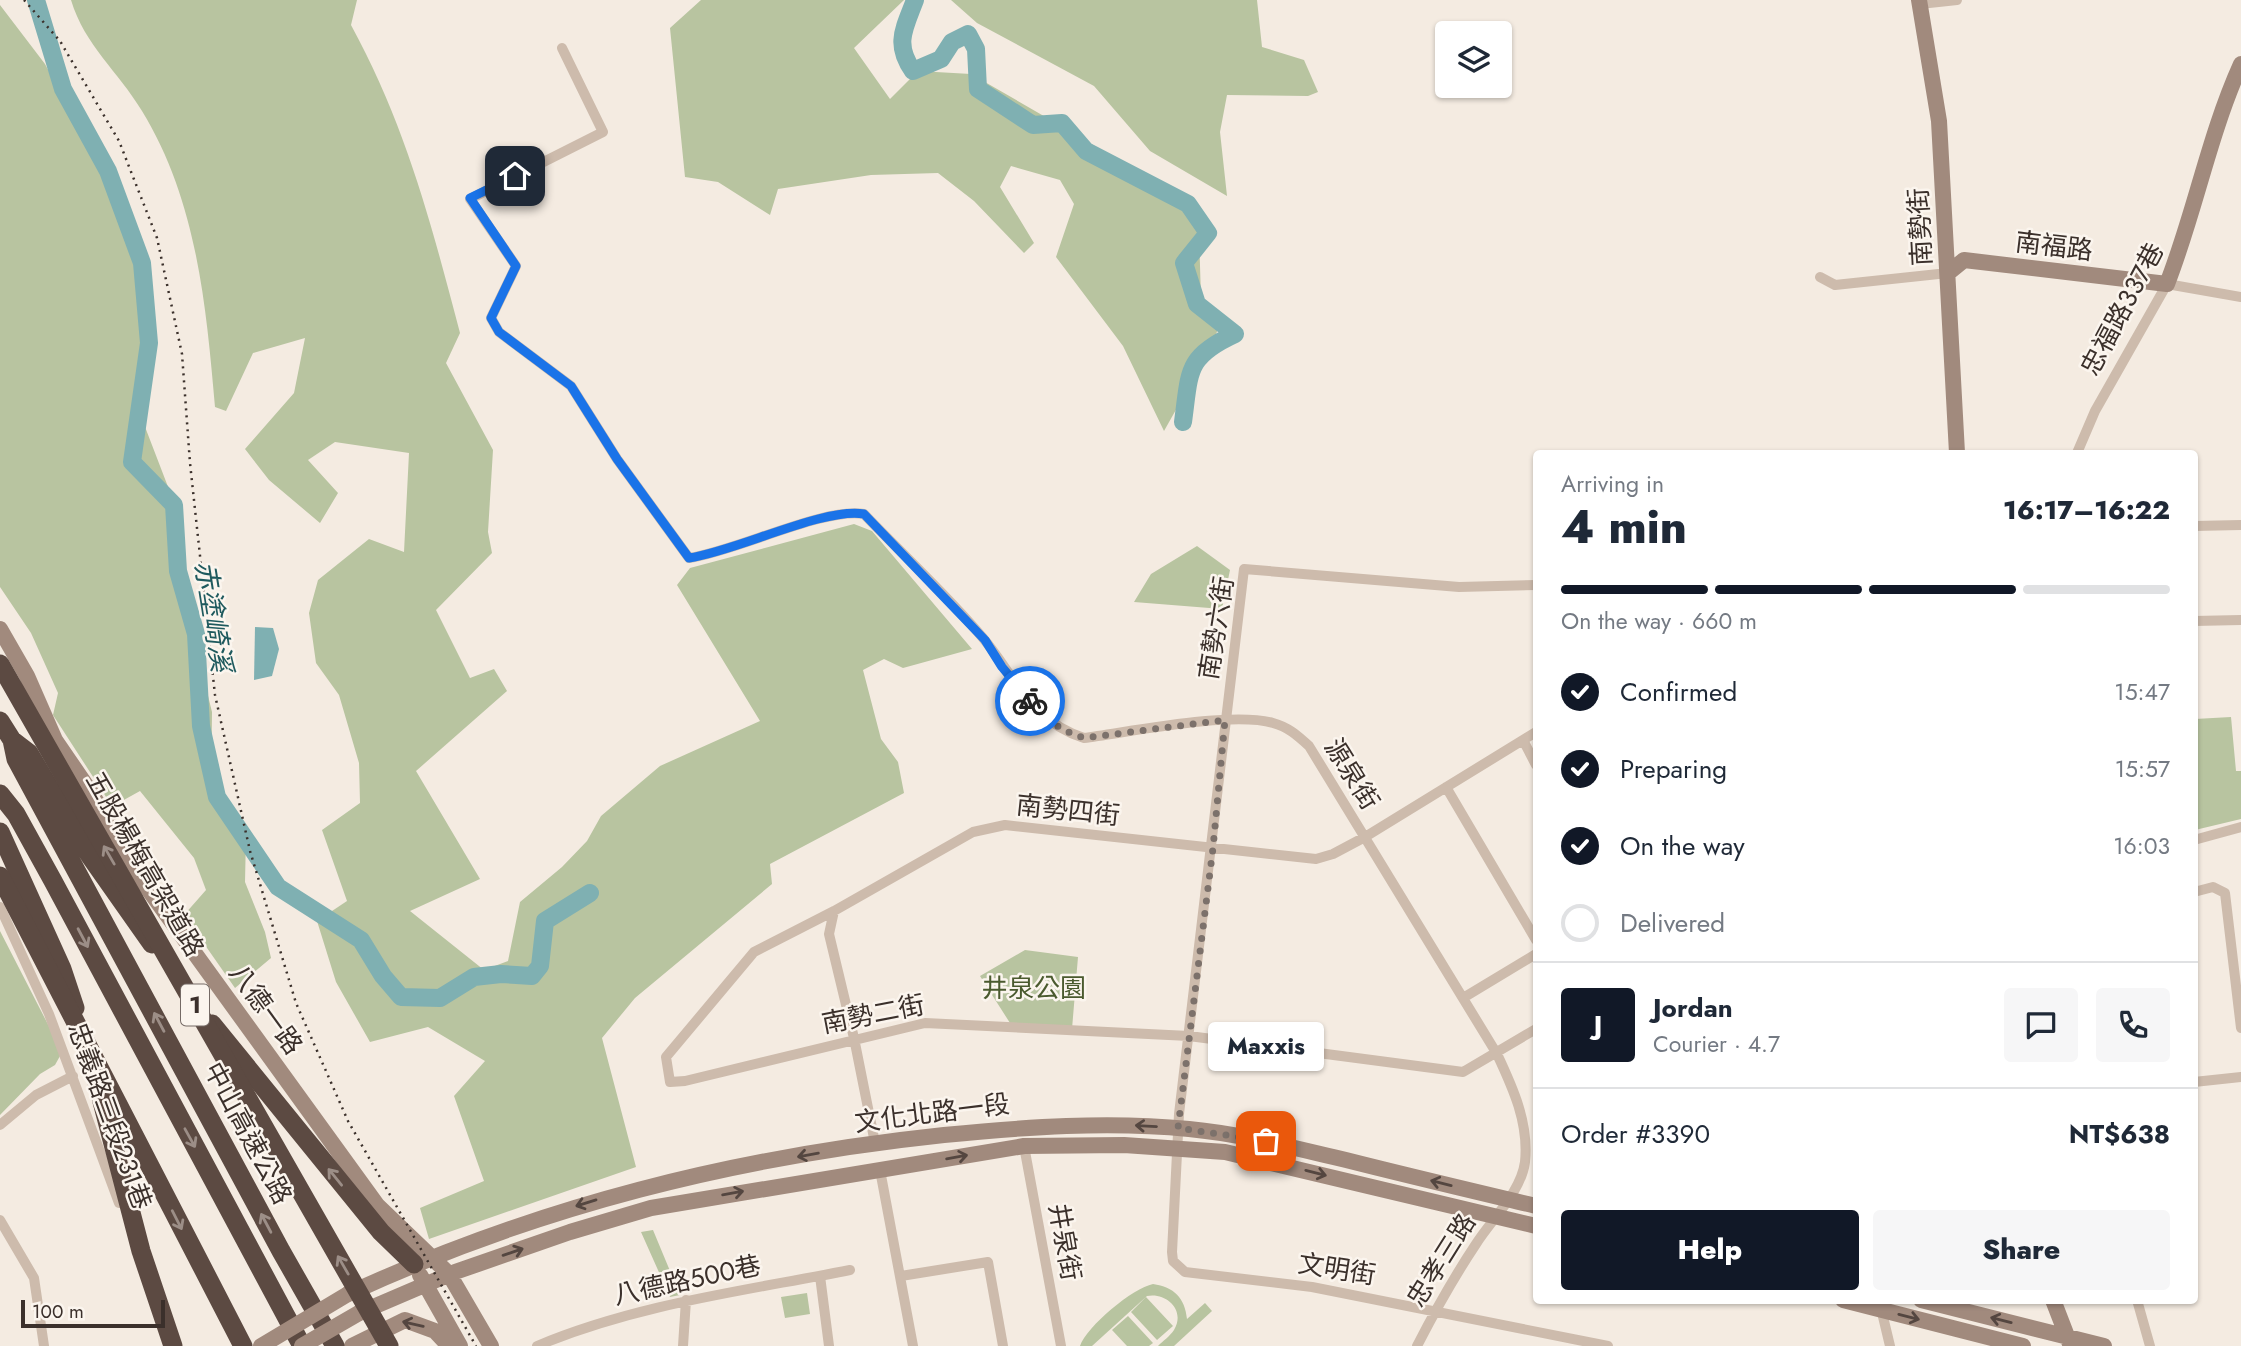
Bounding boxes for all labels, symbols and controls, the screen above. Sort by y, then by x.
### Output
map controls [1435,21,1512,98]
button: layers [1435,21,1512,98]
pin [485,146,545,206]
icon: home [496,157,534,195]
street label: 南勢街 [1899,187,1941,267]
street label: 南福路 [2013,222,2095,270]
street label: 忠福路337巷 [2071,236,2173,382]
text: Arriving in [1561,467,1664,501]
text: 16:17–16:22 [2003,491,2170,529]
text: 4 min [1561,494,1687,560]
water label: 赤塗崎溪 [184,558,243,679]
street label: 南勢六街 [1189,574,1243,682]
text: On the way · 660 m [1561,604,1757,638]
courier [995,666,1065,736]
icon: check [1561,673,1599,711]
text: Confirmed [1620,673,1737,711]
text: 15:47 [2114,675,2170,709]
icon: bike [1011,682,1049,720]
street label: 源泉街 [1315,731,1389,817]
icon: check [1561,750,1599,788]
text: Preparing [1620,750,1727,788]
text: 15:57 [2115,752,2170,786]
street label: 五股楊梅高架道路 [77,764,213,964]
street label: 南勢四街 [1014,786,1122,834]
icon: check [1561,827,1599,865]
text: On the way [1620,827,1745,865]
text: 16:03 [2113,829,2170,863]
one-way arrow [102,845,116,865]
text: Delivered [1620,904,1725,942]
one-way arrow [76,927,90,948]
street label: 八德一路 [220,956,312,1062]
park label: 井泉公園 [982,969,1086,1007]
road number: 1 [181,985,209,1026]
street label: 南勢二街 [818,985,928,1043]
button: chat [2004,988,2078,1062]
button: phone [2096,988,2170,1062]
text: Jordan [1653,989,1733,1027]
text: J [1594,1006,1602,1044]
one-way arrow [152,1012,165,1033]
street label: 忠義路三段231巷 [59,1017,161,1215]
callout: Maxxis [1208,1022,1324,1071]
text: Courier · 4.7 [1653,1027,1780,1061]
text: Maxxis [1227,1029,1305,1063]
street label: 中山高速公路 [195,1055,301,1211]
street label: 文化北路一段 [852,1085,1012,1141]
pin [1236,1111,1296,1171]
text: Order #3390 [1561,1115,1710,1153]
text: NT$638 [2069,1115,2170,1153]
one-way arrow [1135,1119,1158,1132]
icon: bag [1247,1122,1285,1160]
one-way arrow [183,1128,197,1148]
one-way arrow [797,1149,820,1162]
one-way arrow [945,1150,968,1163]
one-way arrow [1305,1167,1327,1180]
one-way arrow [328,1169,343,1187]
one-way arrow [1430,1176,1453,1190]
one-way arrow [721,1186,744,1199]
one-way arrow [575,1197,597,1210]
street label: 井泉街 [1040,1200,1090,1284]
street label: 忠孝三路 [1397,1206,1485,1314]
one-way arrow [170,1209,184,1229]
button: Help [1561,1210,1859,1290]
button: Share [1873,1210,2170,1290]
one-way arrow [258,1213,272,1233]
street label: 文明街 [1296,1244,1378,1294]
one-way arrow [502,1245,524,1257]
street label: 八德路500巷 [610,1246,764,1314]
one-way arrow [336,1256,350,1276]
scale bar [21,1297,164,1329]
text: 100 m [32,1298,84,1325]
one-way arrow [1898,1311,1920,1324]
one-way arrow [1990,1313,2013,1326]
one-way arrow [403,1317,425,1330]

